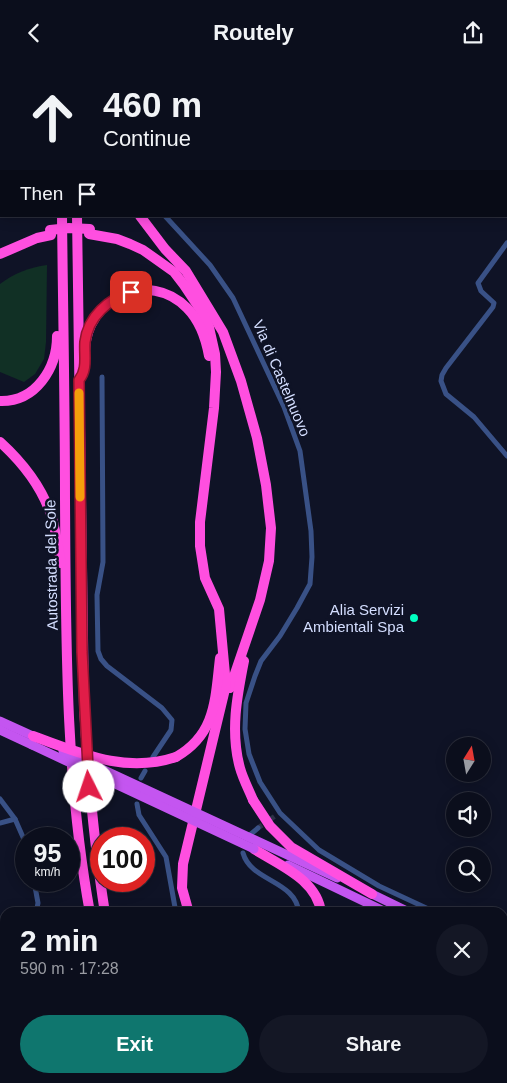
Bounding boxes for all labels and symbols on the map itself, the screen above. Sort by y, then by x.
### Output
pin [110,271,152,313]
street label: Via di Castelnuovo [250,317,314,439]
street label: Autostrada del Sole [41,499,61,631]
place label: Alia Servizi Ambientali Spa [303,601,405,635]
marker: Alia Servizi Ambientali Spa [408,612,420,624]
north arrow [446,737,491,783]
position arrow [62,760,114,812]
speed limit sign: 100 [90,827,155,892]

